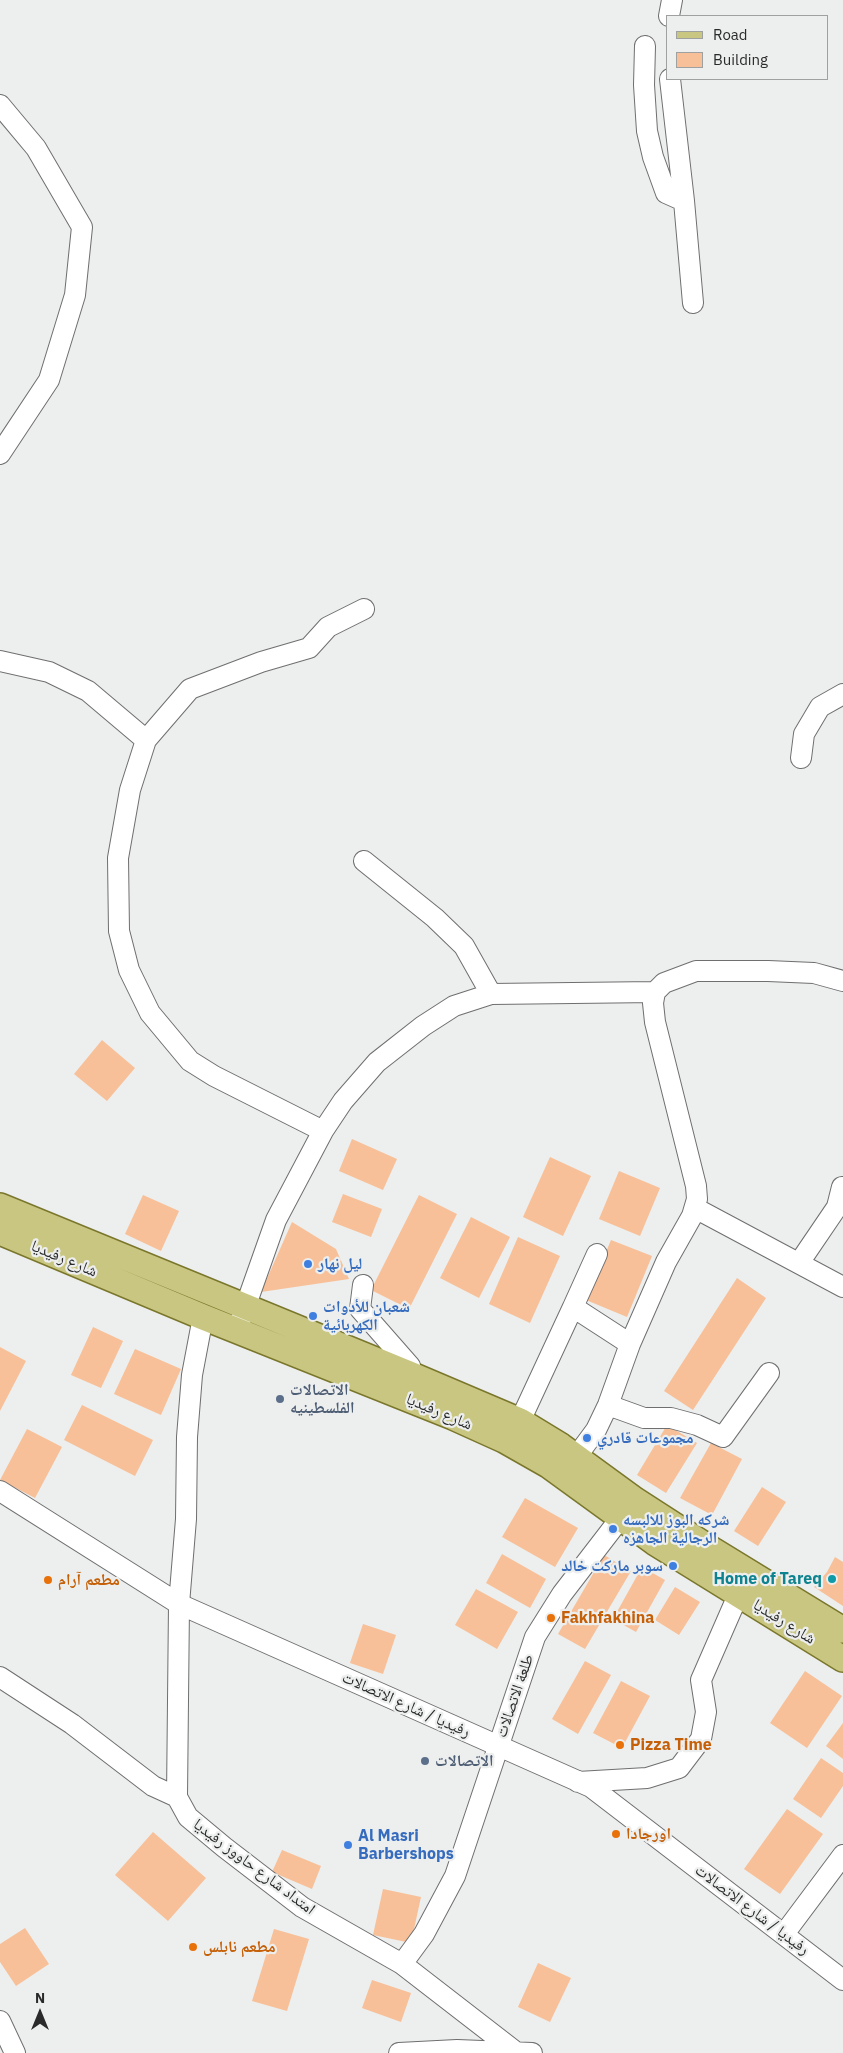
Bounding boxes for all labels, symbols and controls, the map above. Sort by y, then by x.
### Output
legend [666,15,828,80]
text: Road [713,25,748,44]
text: Building [713,50,768,69]
street label: شارع رفيديا [28,1236,100,1282]
place label: ليل نهار [318,1254,362,1274]
marker: ليل نهار [302,1258,314,1270]
place label: شعبان للأدوات الكهربائية [323,1297,410,1335]
marker: شعبان للأدوات الكهربائية [307,1310,319,1322]
place label: الاتصالات الفلسطينيه [290,1380,355,1418]
street label: شارع رفيديا [403,1389,475,1435]
marker: الاتصالات الفلسطينيه [274,1393,286,1405]
place label: مجموعات قادري [597,1428,694,1448]
marker: مجموعات قادري [581,1432,593,1444]
place label: شركه البوز للالبسه الرجالية الجاهزه [623,1510,729,1548]
marker: شركه البوز للالبسه الرجالية الجاهزه [607,1523,619,1535]
place label: سوبر مارکت خالد [561,1556,663,1576]
marker: سوبر مارکت خالد [667,1560,679,1572]
place label: Home of Tareq [713,1569,822,1589]
place label: مطعم آرام [58,1570,120,1590]
marker: Home of Tareq [826,1573,838,1585]
marker: مطعم آرام [42,1574,54,1586]
street label: شارع رفيديا [749,1595,819,1649]
place label: Fakhfakhina [561,1608,654,1628]
marker: Fakhfakhina [545,1612,557,1624]
street label: طلعة الاتصالات [492,1652,538,1740]
street label: رفيديا / شارع الاتصالات [339,1668,473,1742]
place label: Pizza Time [630,1735,712,1755]
marker: Pizza Time [614,1739,626,1751]
place label: الاتصالات [435,1751,494,1771]
marker: الاتصالات [419,1755,431,1767]
street label: امتداد شارع حاووز رفيديا [189,1815,319,1919]
place label: اورجادا [626,1824,671,1844]
place label: Al Masri Barbershops [358,1826,454,1864]
marker: اورجادا [610,1828,622,1840]
marker: Al Masri Barbershops [342,1839,354,1851]
street label: رفيديا / شارع الاتصالات [691,1861,813,1959]
place label: مطعم نابلس [203,1937,276,1957]
marker: مطعم نابلس [187,1941,199,1953]
north arrow [15,1988,65,2038]
text: N [35,1989,45,2007]

